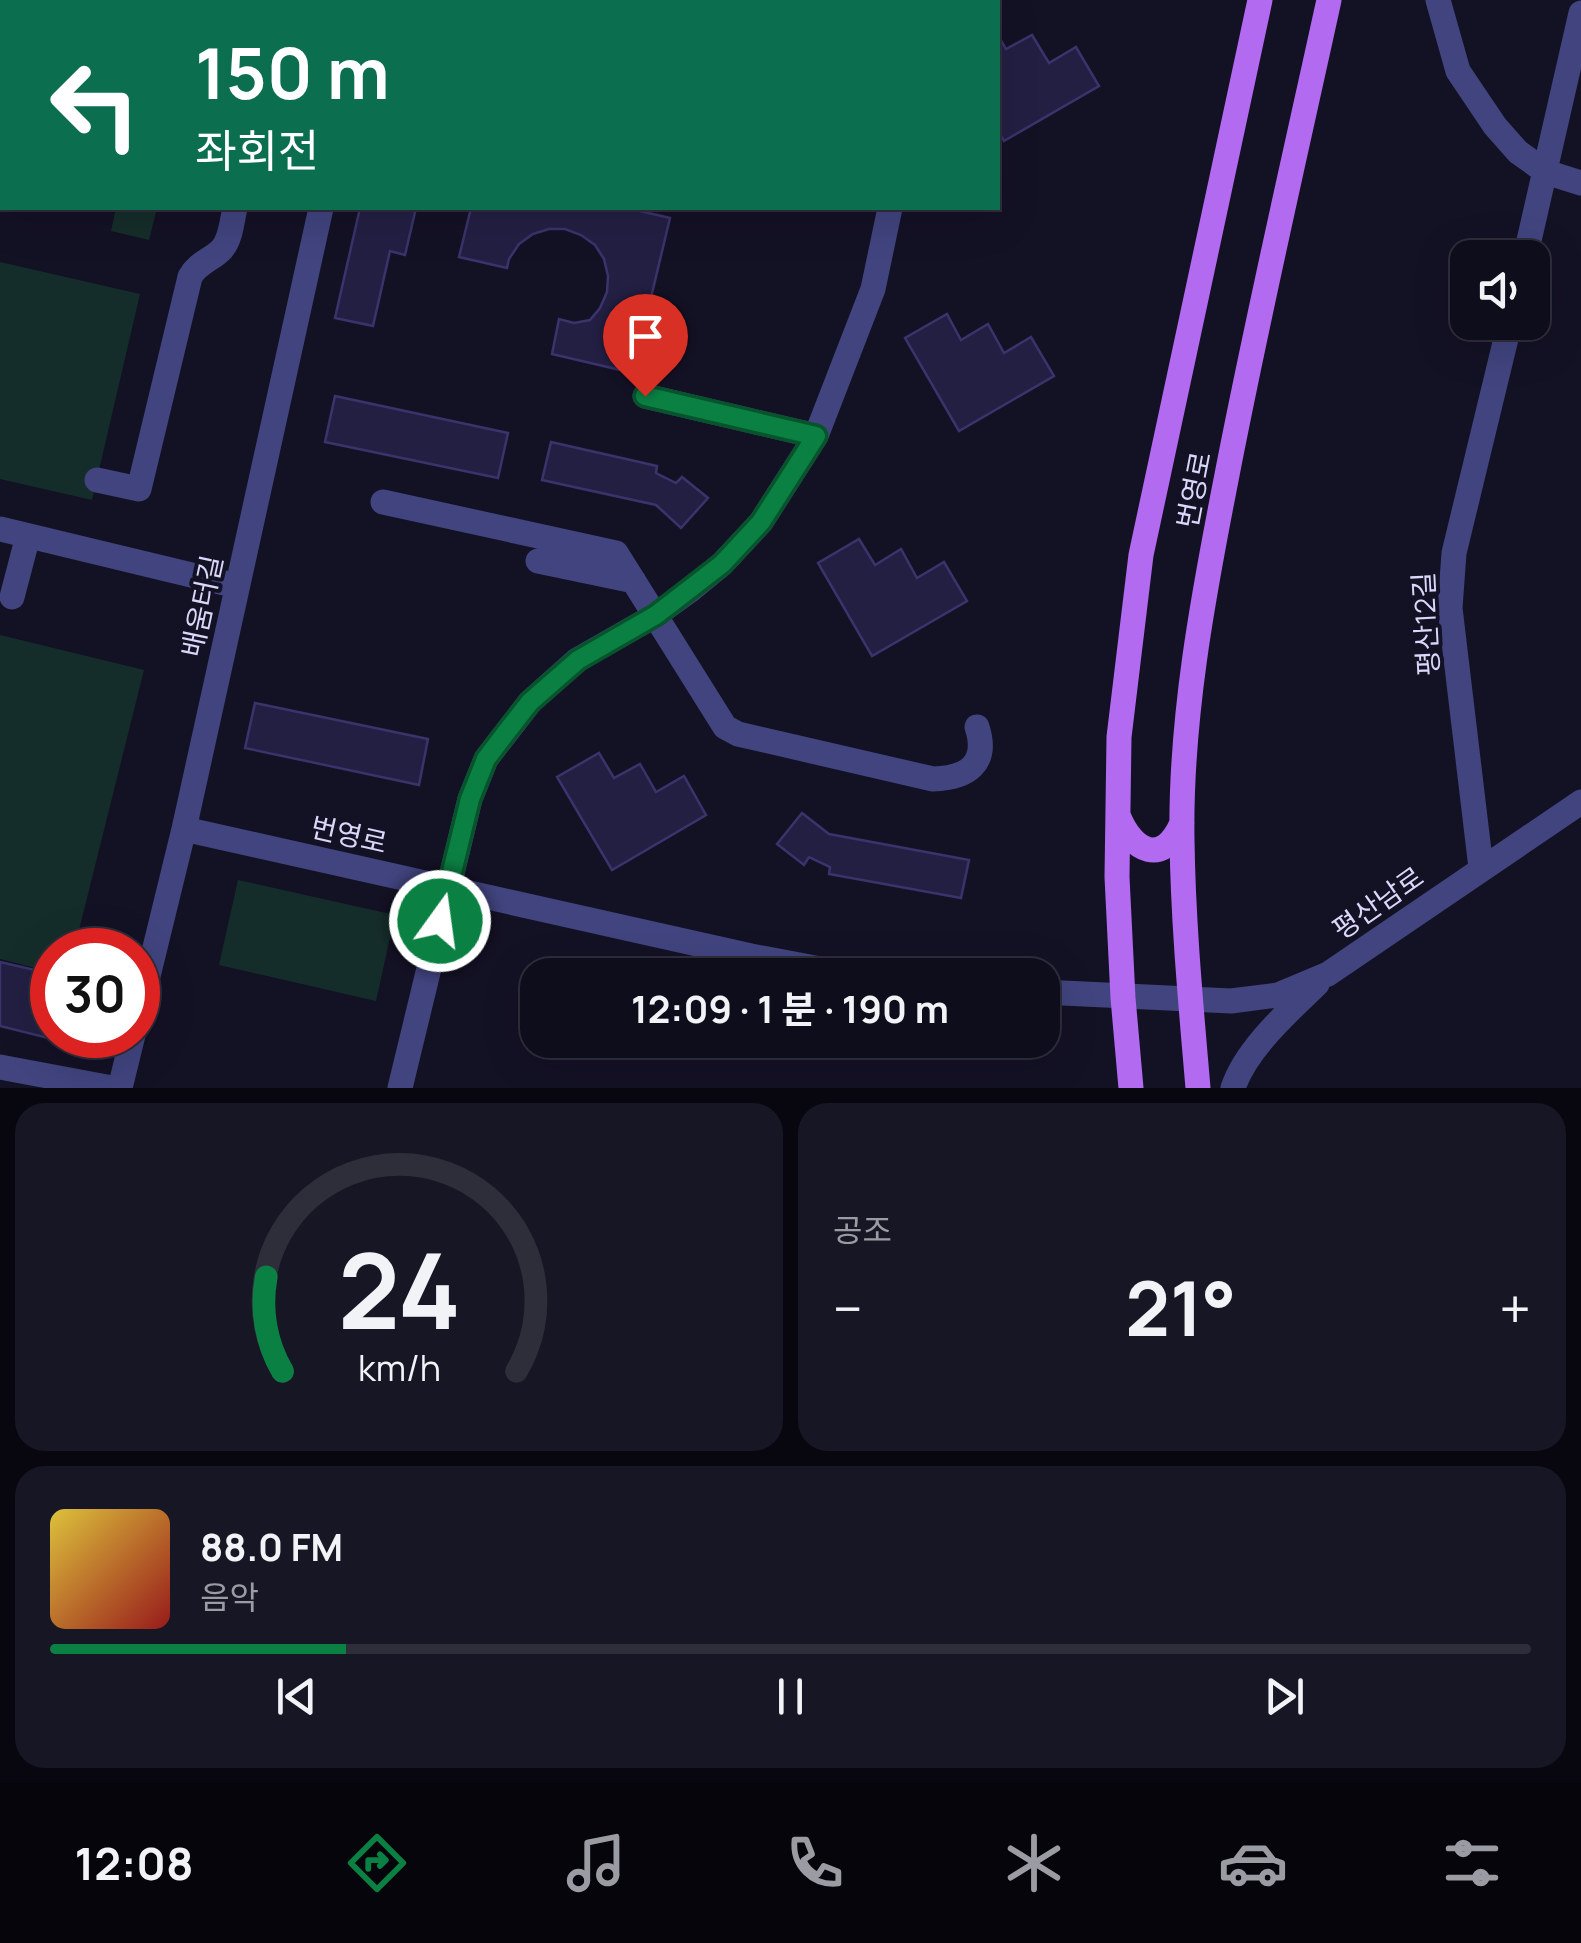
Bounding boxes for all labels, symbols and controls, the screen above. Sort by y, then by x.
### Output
text: 150 m [195,24,390,120]
icon: left [30,40,160,170]
text: 좌회전 [195,119,319,181]
map controls [1450,240,1550,340]
button: sound [1450,240,1550,340]
pin [603,294,688,397]
icon: arrive [618,309,673,364]
street label: 번영로 [1167,448,1219,531]
street label: 배움터길 [172,551,230,660]
street label: 평산12길 [1403,571,1447,677]
street label: 번영로 [307,807,391,861]
street label: 평산남로 [1324,857,1431,947]
position arrow [388,869,492,973]
speed limit sign: 30 [30,928,160,1058]
text: 12:09 · 1 분 · 190 m [631,982,949,1034]
text: 공조 [833,1208,892,1252]
text: 24 [337,1218,461,1360]
text: 21° [1125,1256,1237,1359]
text: − [833,1270,863,1346]
text: + [1499,1270,1531,1346]
text: km/h [357,1343,441,1392]
text: 88.0 FM [200,1520,343,1572]
text: 음악 [200,1575,259,1619]
icon: previous [269,1669,324,1724]
icon: pause [763,1669,818,1724]
icon: next [1257,1669,1312,1724]
icon: directions [342,1828,412,1898]
icon: music [561,1828,631,1898]
icon: phone [780,1828,850,1898]
icon: climate [999,1828,1069,1898]
icon: car [1218,1828,1288,1898]
icon: filters [1437,1828,1507,1898]
text: 12:08 [74,1832,194,1894]

